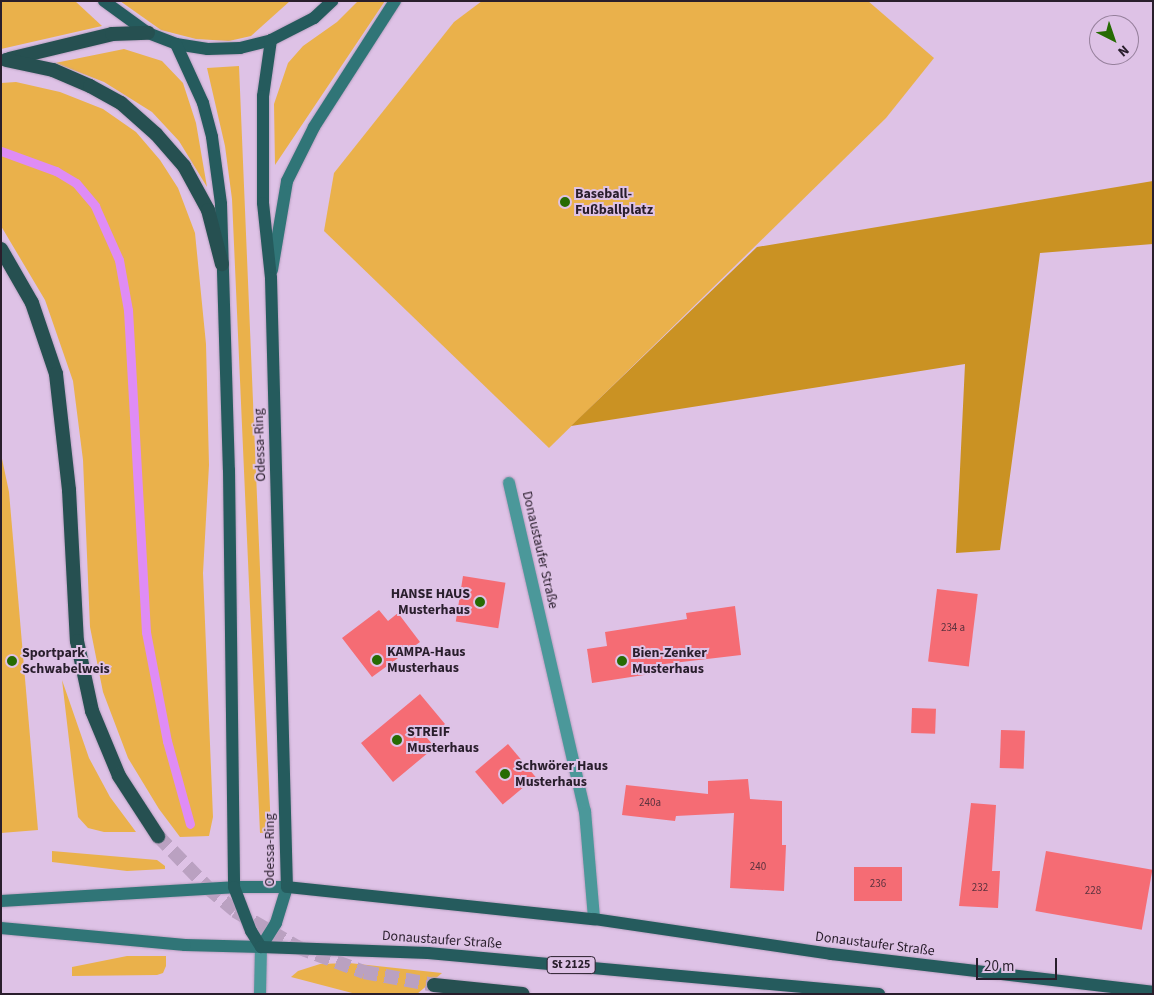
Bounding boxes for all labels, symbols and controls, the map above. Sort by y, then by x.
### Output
north arrow [1089,15,1139,65]
text: N [1113,40,1133,61]
place label: Baseball- Fußballplatz [575,186,653,218]
marker: Baseball- Fußballplatz [559,196,571,208]
street label: Odessa-Ring [250,408,270,482]
street label: Donaustaufer Straße [518,490,562,610]
place label: HANSE HAUS Musterhaus [391,586,470,618]
marker: HANSE HAUS Musterhaus [474,596,486,608]
house number: 234 a [941,621,965,635]
place label: KAMPA-Haus Musterhaus [387,644,466,676]
place label: Sportpark Schwabelweis [22,645,110,678]
place label: Bien-Zenker Musterhaus [632,645,707,678]
marker: KAMPA-Haus Musterhaus [371,654,383,666]
marker: Sportpark Schwabelweis [6,655,18,667]
marker: Bien-Zenker Musterhaus [616,655,628,667]
place label: STREIF Musterhaus [407,724,479,756]
marker: STREIF Musterhaus [391,734,403,746]
place label: Schwörer Haus Musterhaus [515,758,608,790]
marker: Schwörer Haus Musterhaus [499,768,511,780]
house number: 240a [639,796,661,810]
street label: Odessa-Ring [262,813,278,887]
house number: 240 [750,860,766,874]
house number: 236 [870,877,886,891]
house number: 232 [972,881,988,895]
house number: 228 [1085,884,1101,898]
street label: Donaustaufer Straße [381,927,503,953]
street label: Donaustaufer Straße [814,928,936,960]
scale bar [979,948,1060,980]
road number: St 2125 [546,956,596,974]
text: 20 m [984,956,1014,977]

